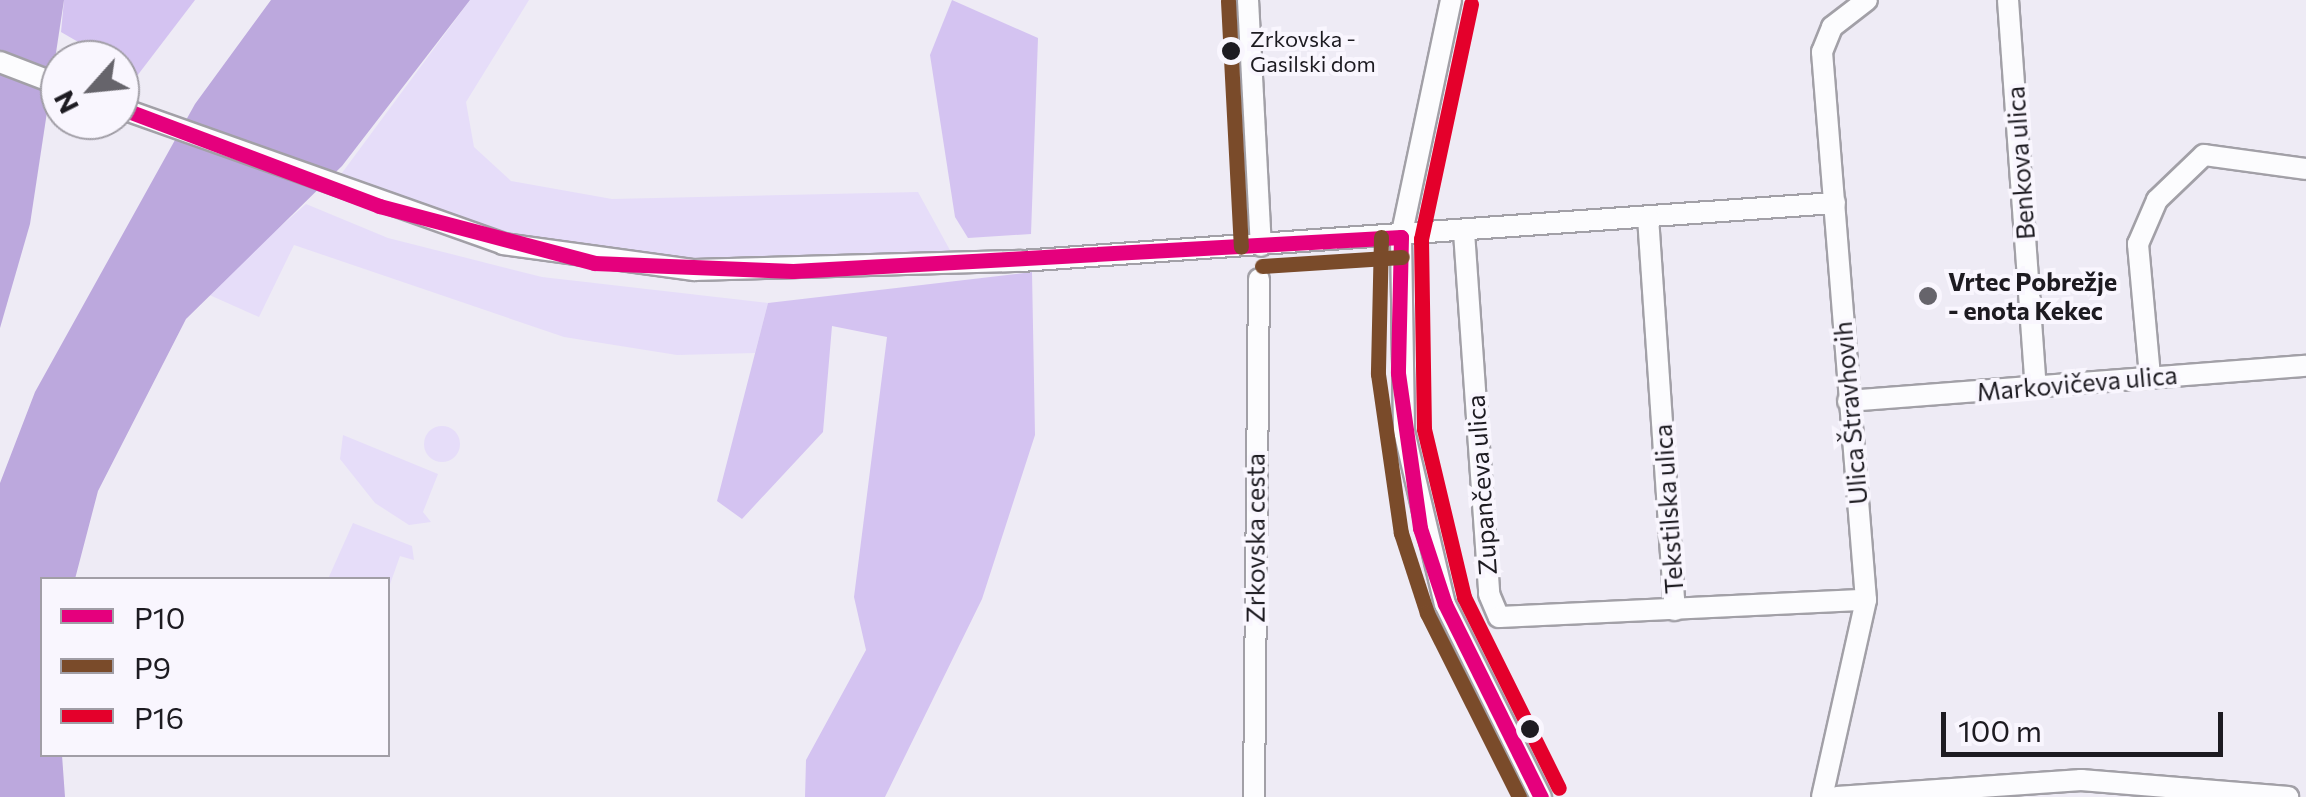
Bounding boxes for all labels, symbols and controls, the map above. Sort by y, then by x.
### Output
place label: Zrkovska - Gasilski dom [1250,25,1376,76]
north arrow [40,40,140,140]
marker: Zrkovska - Gasilski dom [1221,41,1241,61]
street label: Benkova ulica [2000,85,2040,241]
text: N [45,86,85,120]
place label: Vrtec Pobrežje - enota Kekec [1948,267,2117,326]
marker: Vrtec Pobrežje - enota Kekec [1917,285,1939,307]
street label: Ulica Štravhovih [1827,320,1873,506]
street label: Markovičeva ulica [1975,359,2179,407]
street label: Zupančeva ulica [1460,394,1502,576]
street label: Tekstilska ulica [1647,423,1689,595]
street label: Zrkovska cesta [1240,453,1270,623]
legend [40,577,390,757]
text: P10 [134,598,185,635]
text: P9 [134,648,171,685]
scale bar [1946,692,2228,754]
text: P16 [134,698,184,735]
text: 100 m [1958,711,2042,748]
unlabelled marker [1520,719,1540,739]

